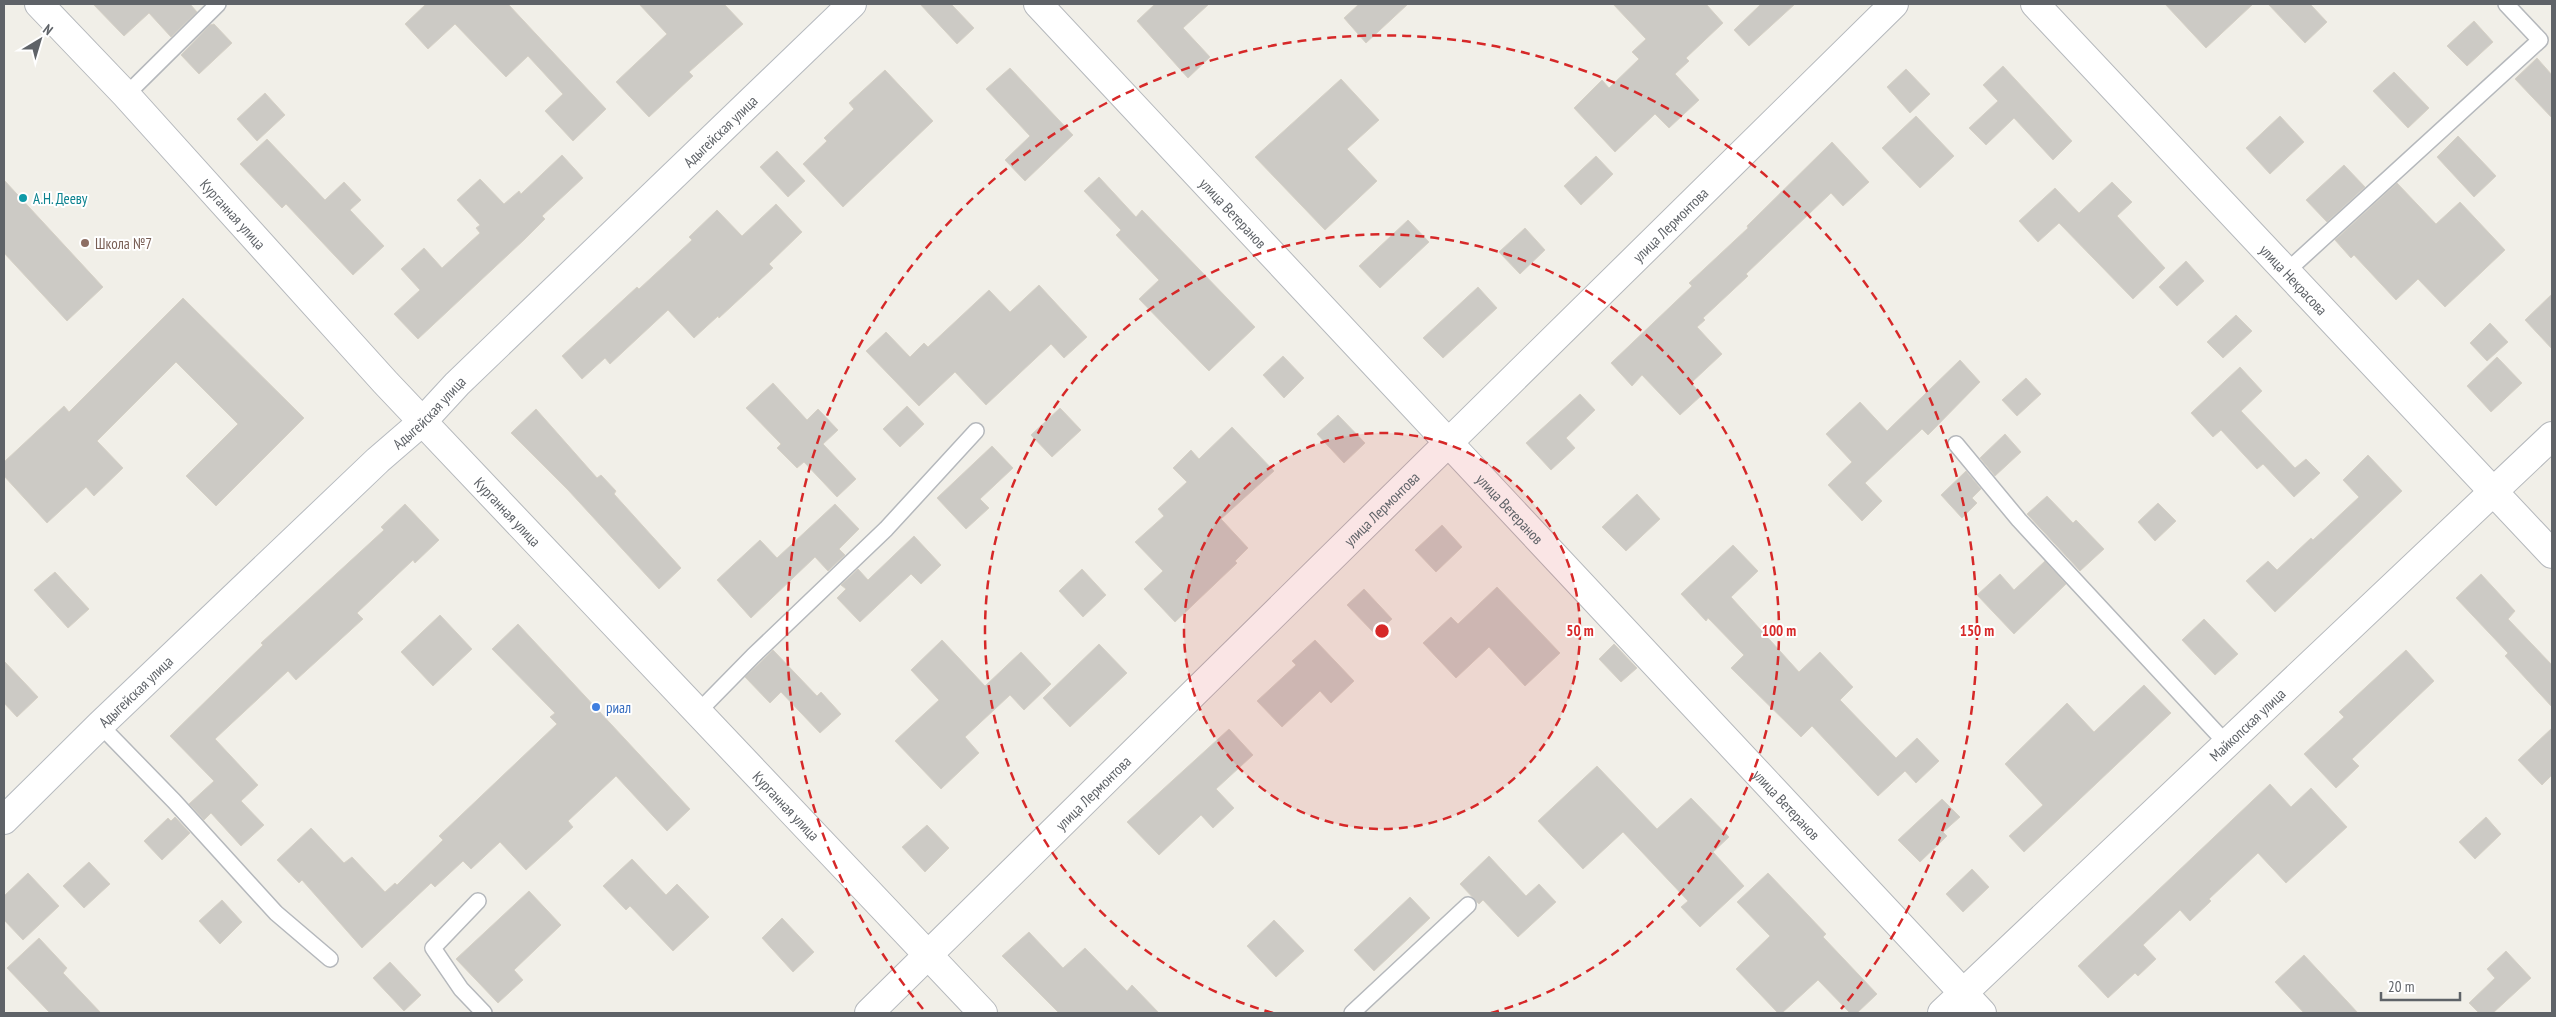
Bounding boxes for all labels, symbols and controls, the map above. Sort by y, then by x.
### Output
north arrow [15,15,65,65]
text: N [39,20,57,39]
street label: Адыгейская улица [679,91,761,171]
street label: улица Ветеранов [1196,174,1271,252]
street label: Курганная улица [196,175,270,253]
street label: улица Лермонтова [1628,183,1712,266]
place label: А.Н. Дееву [33,189,88,208]
marker: А.Н. Дееву [17,192,29,204]
place label: Школа №7 [95,234,152,253]
marker: Школа №7 [79,237,91,249]
street label: улица Некрасова [2256,240,2332,319]
street label: Адыгейская улица [388,372,469,453]
street label: улица Лермонтова [1340,467,1423,550]
street label: улица Ветеранов [1473,469,1548,548]
street label: Курганная улица [470,473,545,550]
text: 50 m [1566,621,1594,640]
text: 100 m [1762,621,1796,640]
text: 150 m [1960,621,1994,640]
centre of rings [1373,622,1391,640]
street label: Адыгейская улица [94,651,177,731]
street label: Майкопская улица [2205,684,2289,765]
place label: риал [606,698,631,717]
marker: риал [590,701,602,713]
street label: улица Лермонтова [1051,751,1134,834]
street label: улица Ветеранов [1749,765,1824,844]
street label: Курганная улица [749,767,824,844]
scale bar [2381,970,2460,1002]
text: 20 m [2388,977,2414,996]

